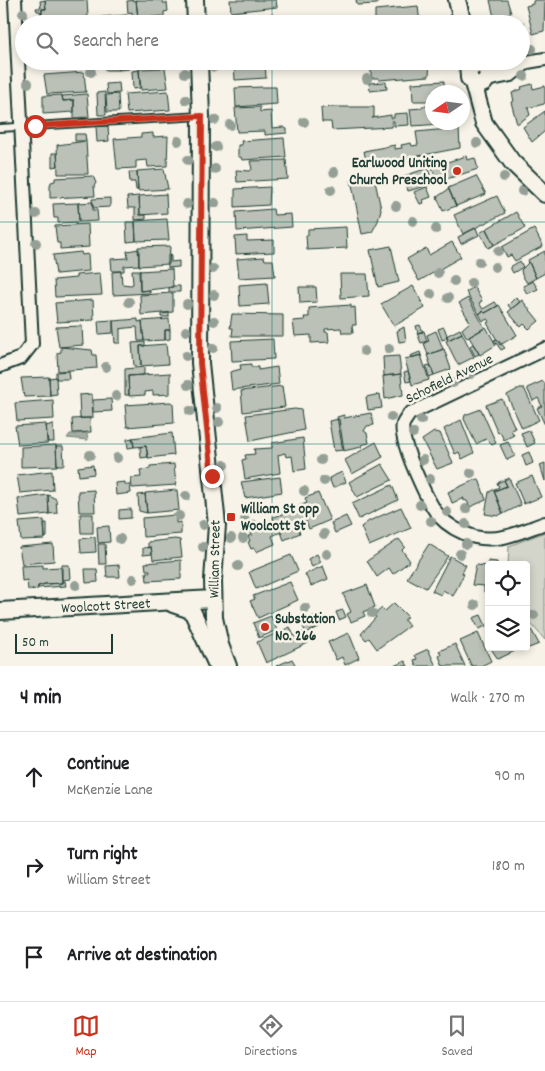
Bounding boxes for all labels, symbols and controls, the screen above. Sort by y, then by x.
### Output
search box [15,15,530,70]
icon: search [33,29,61,57]
text: Search here [73,29,159,56]
north arrow [425,85,470,130]
route start [24,115,47,138]
place label: Earlwood Uniting Church Preschool [349,153,447,192]
marker: Earlwood Uniting Church Preschool [451,165,463,177]
street label: Schofield Avenue [402,349,498,410]
route end [201,465,224,488]
place label: William St opp Woolcott St [241,499,319,538]
marker: William St opp Woolcott St [225,511,237,523]
street label: William Street [204,519,228,598]
map controls [485,561,530,651]
button: locate [485,561,530,606]
street label: Woolcott Street [61,594,152,621]
button: layers [485,606,530,651]
place label: Substation No. 266 [275,609,335,648]
marker: Substation No. 266 [259,621,271,633]
scale bar [15,631,112,654]
text: 50 m [22,633,49,653]
text: 4 min [20,684,62,714]
text: Walk · 270 m [450,687,525,710]
text: Continue [67,752,129,779]
icon: ahead [20,763,48,791]
text: 90 m [494,765,525,788]
text: McKenzie Lane [67,779,153,802]
text: Turn right [67,842,138,869]
icon: right [20,853,48,881]
text: 180 m [492,855,525,878]
text: William Street [67,869,151,892]
icon: arrive [20,943,48,971]
text: Arrive at destination [67,943,217,970]
tab: Map [72,1012,100,1062]
tab: Directions [244,1012,297,1062]
tab: Saved [442,1012,473,1062]

